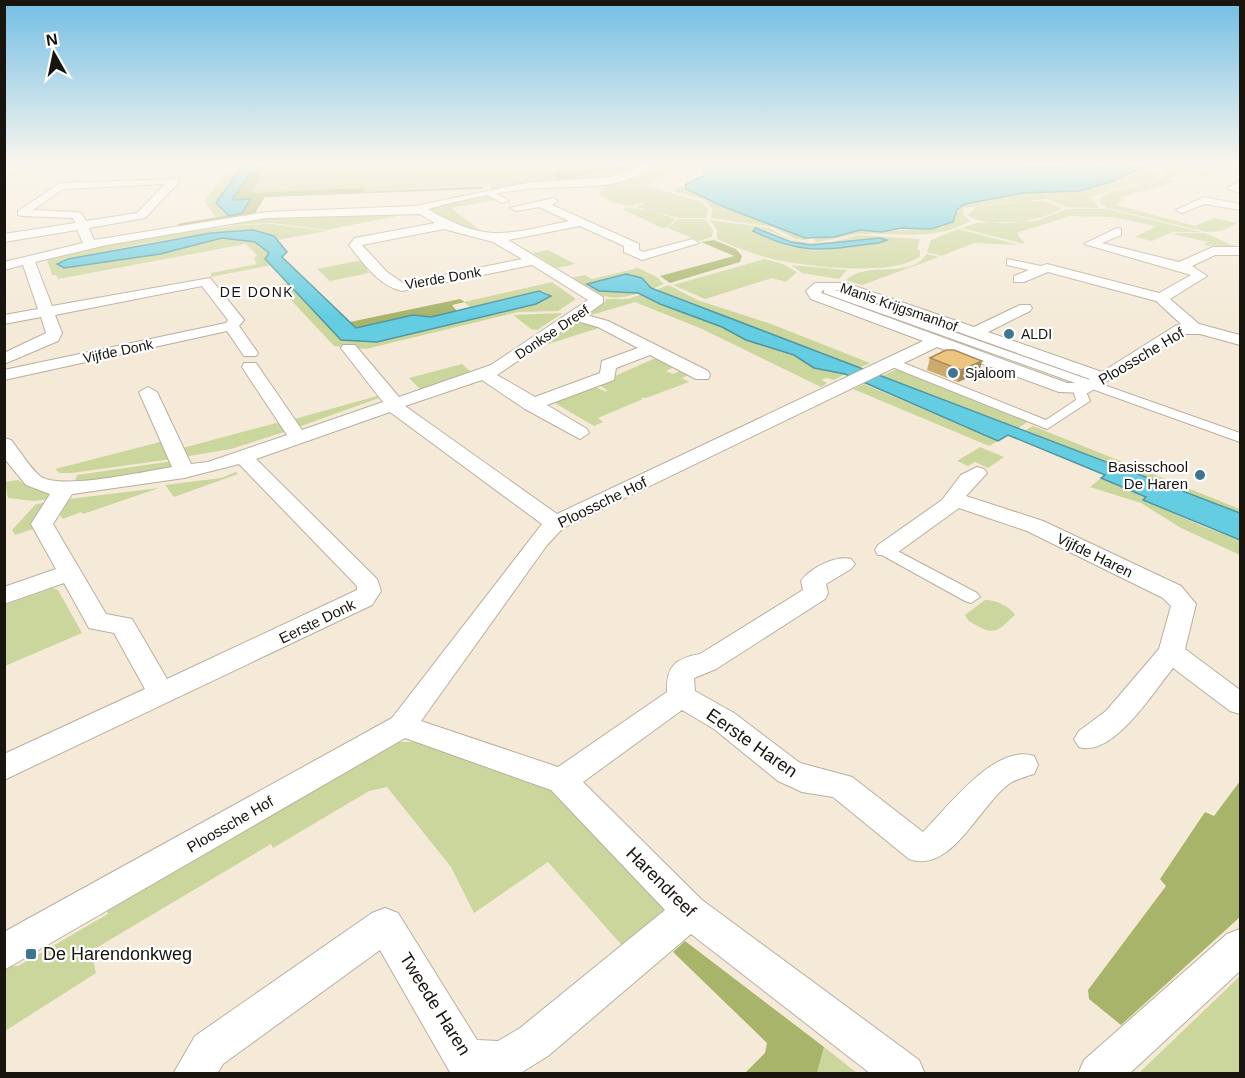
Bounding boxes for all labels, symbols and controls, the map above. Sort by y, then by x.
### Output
north arrow [24,24,84,84]
text: N [45,30,59,49]
street label: Vierde Donk [404,263,483,293]
street label: Manis Krijgsmanhof [838,279,960,335]
district label: DE DONK [220,284,294,300]
street label: Donkse Dreef [512,301,592,363]
street label: Ploossche Hof [1095,323,1188,388]
place label: ALDI [1021,326,1052,342]
marker: ALDI [1002,327,1016,341]
street label: Vijfde Donk [81,336,156,366]
place label: Sjaloom [965,365,1016,381]
marker: Sjaloom [946,366,960,380]
place label: Basisschool De Haren [1108,458,1188,492]
marker: Basisschool De Haren [1193,468,1207,482]
street label: Ploossche Hof [555,473,650,531]
street label: Vijfde Haren [1054,529,1136,581]
street label: Eerste Donk [276,595,358,647]
street label: Eerste Haren [703,704,801,782]
street label: Ploossche Hof [184,792,277,856]
street label: Harendreef [622,843,701,922]
place label: De Harendonkweg [43,944,192,964]
marker: De Harendonkweg [24,947,38,961]
street label: Tweede Haren [395,949,475,1059]

